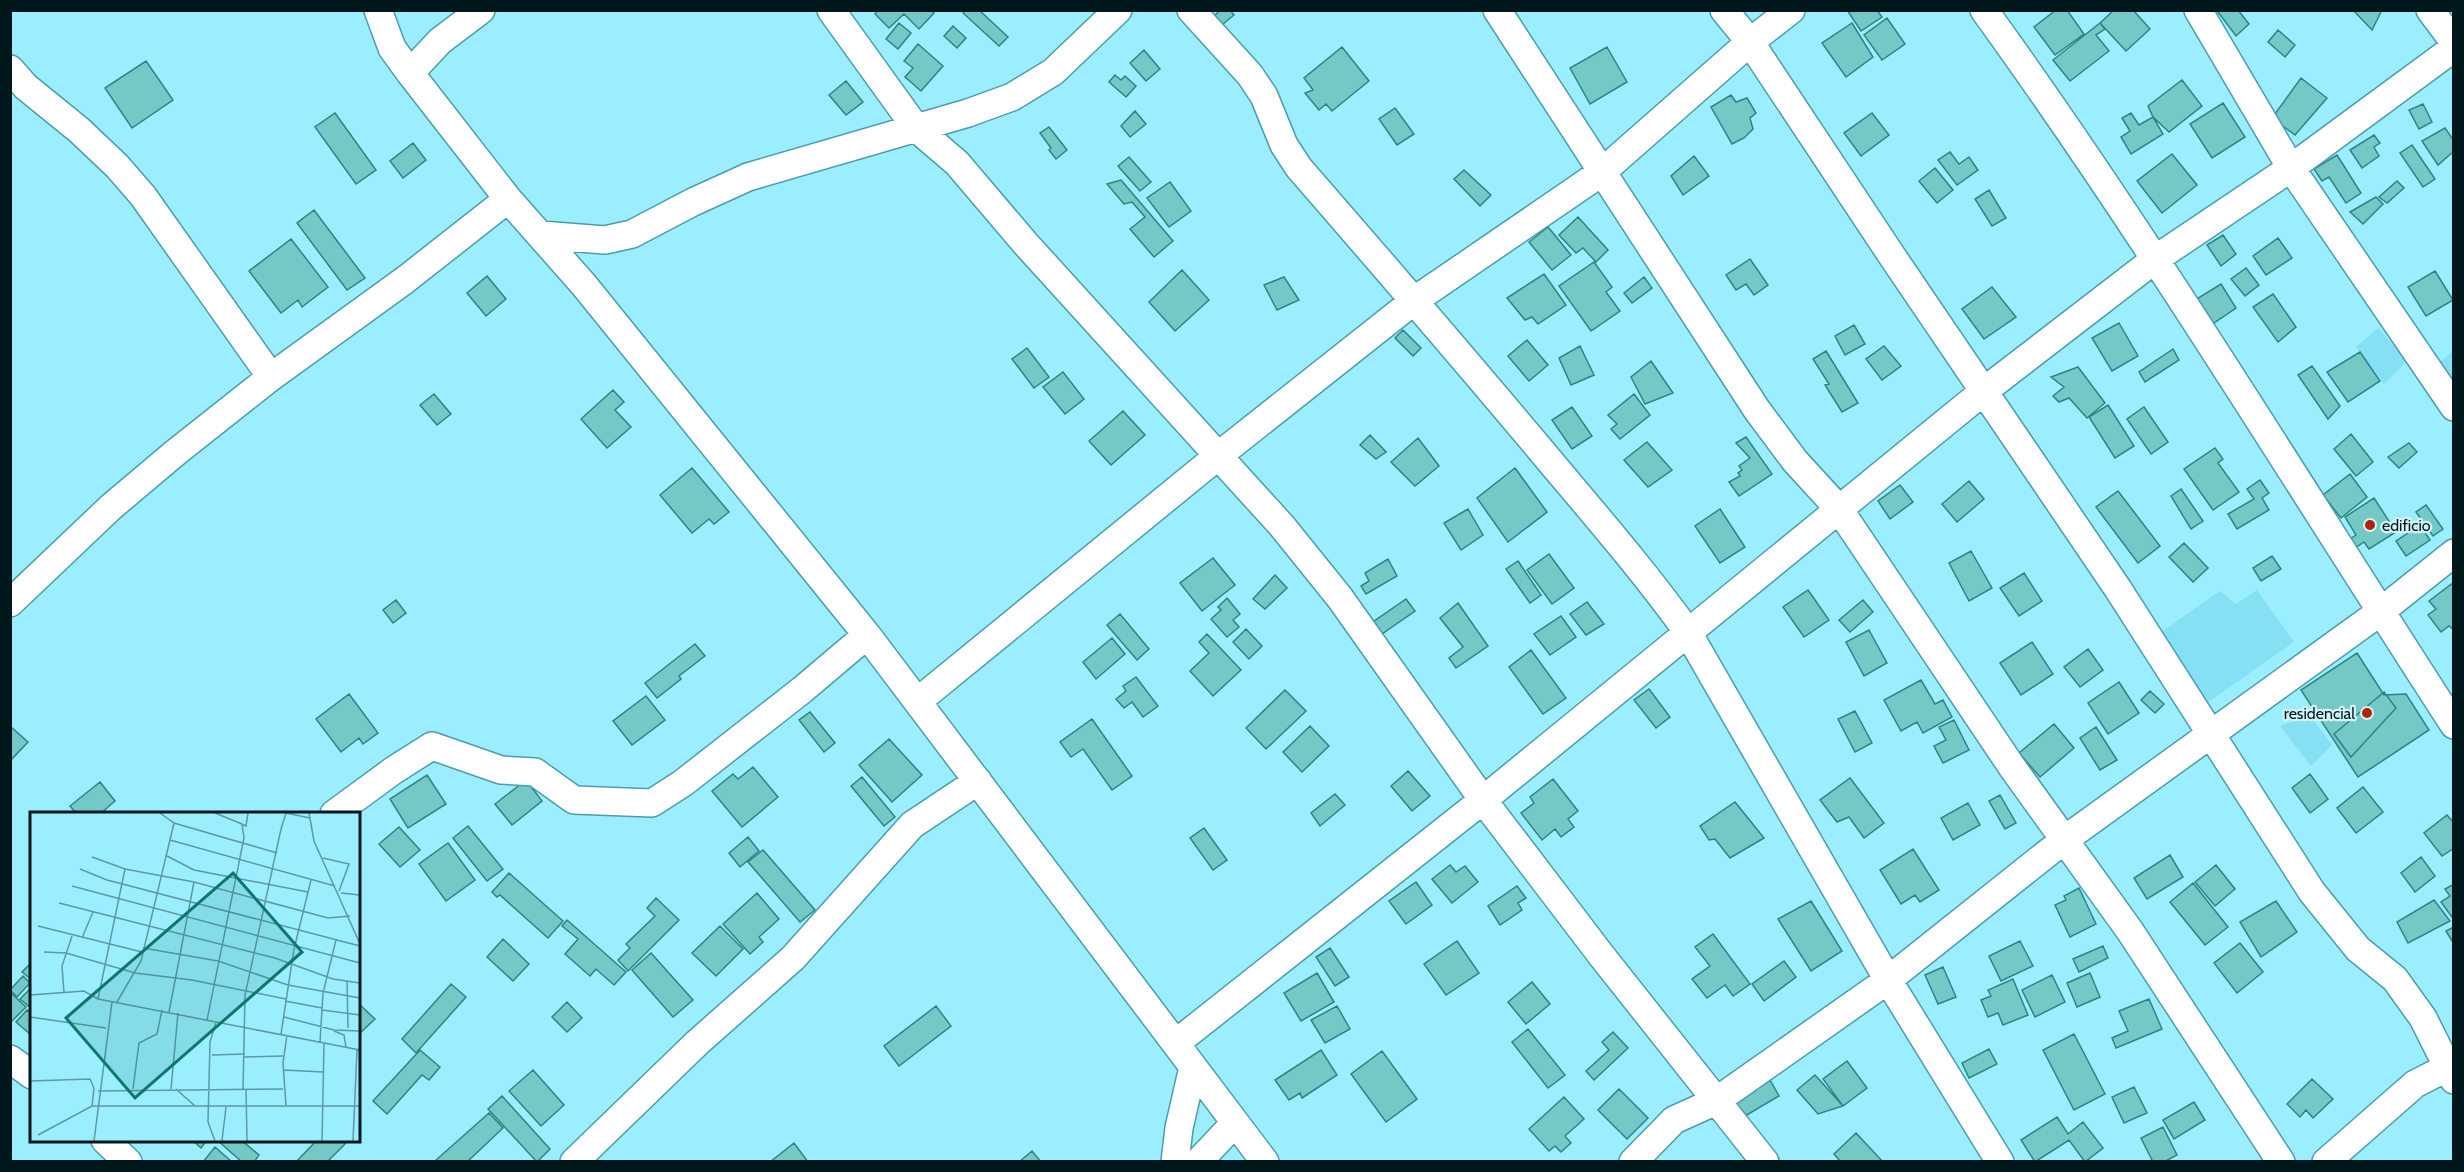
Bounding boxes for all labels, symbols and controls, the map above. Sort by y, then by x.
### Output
place label: edificio [2382,516,2431,535]
marker: edificio [2363,518,2377,532]
place label: residencial [2284,704,2355,723]
marker: residencial [2360,706,2374,720]
inset map [30,812,360,1142]

